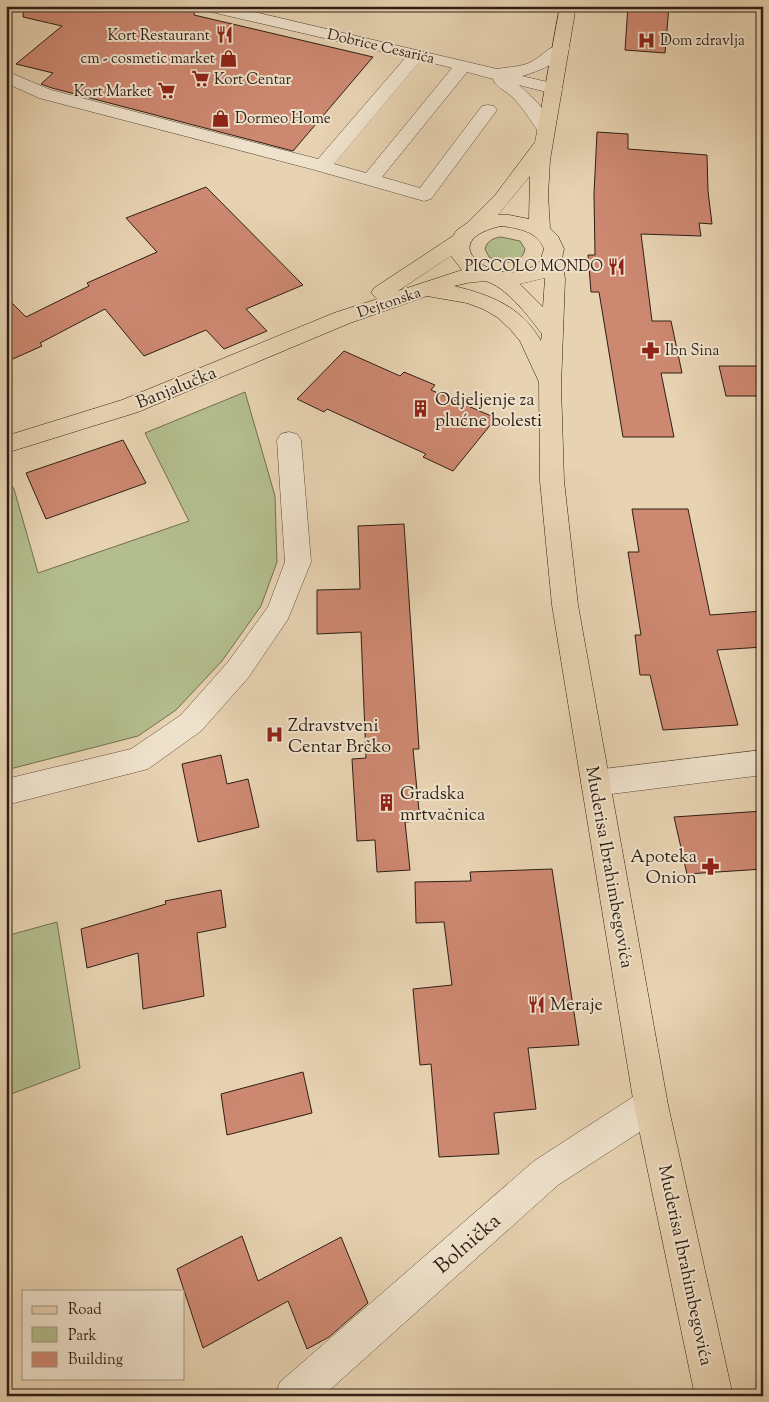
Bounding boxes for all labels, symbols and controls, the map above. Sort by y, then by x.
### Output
restaurant icon: Kort Restaurant [214,25,234,45]
street label: Dobrice Cesarića [325,25,437,70]
place label: Kort Restaurant [108,26,210,47]
hospital icon: Dom zdravlja [636,30,656,50]
place label: Dom zdravlja [660,31,745,52]
shop icon: cm - cosmetic market [219,48,239,68]
place label: cm - cosmetic market [80,49,215,70]
supermarket icon: Kort Centar [190,69,210,89]
place label: Kort Centar [214,70,292,91]
supermarket icon: Kort Market [156,81,176,101]
place label: Kort Market [74,82,152,103]
shop icon: Dormeo Home [211,108,231,128]
place label: Dormeo Home [235,109,331,130]
restaurant icon: PICCOLO MONDO [607,256,627,276]
place label: PICCOLO MONDO [465,257,603,278]
street label: Dejtonska [355,283,424,324]
pharmacy icon: Ibn Sina [641,340,661,360]
place label: Ibn Sina [665,341,720,362]
street label: Banjalučka [133,361,221,417]
place label: Odjeljenje za plućne bolesti [435,388,542,435]
building icon: Odjeljenje za plućne bolesti [411,399,431,419]
place label: Zdravstveni Centar Brčko [288,714,391,761]
hospital icon: Zdravstveni Centar Brčko [264,725,284,745]
street label: Muderisa Ibrahimbegovića [577,764,639,970]
place label: Gradska mrtvačnica [400,782,485,829]
building icon: Gradska mrtvačnica [376,793,396,813]
place label: Apoteka Onion [630,845,697,892]
pharmacy icon: Apoteka Onion [701,856,721,876]
place label: Meraje [550,993,603,1019]
restaurant icon: Meraje [526,994,546,1014]
street label: Muderisa Ibrahimbegovića [650,1163,718,1368]
street label: Bolnička [429,1207,508,1282]
legend [22,1290,185,1380]
text: Road [68,1300,102,1321]
text: Park [68,1326,97,1347]
text: Building [68,1350,123,1371]

